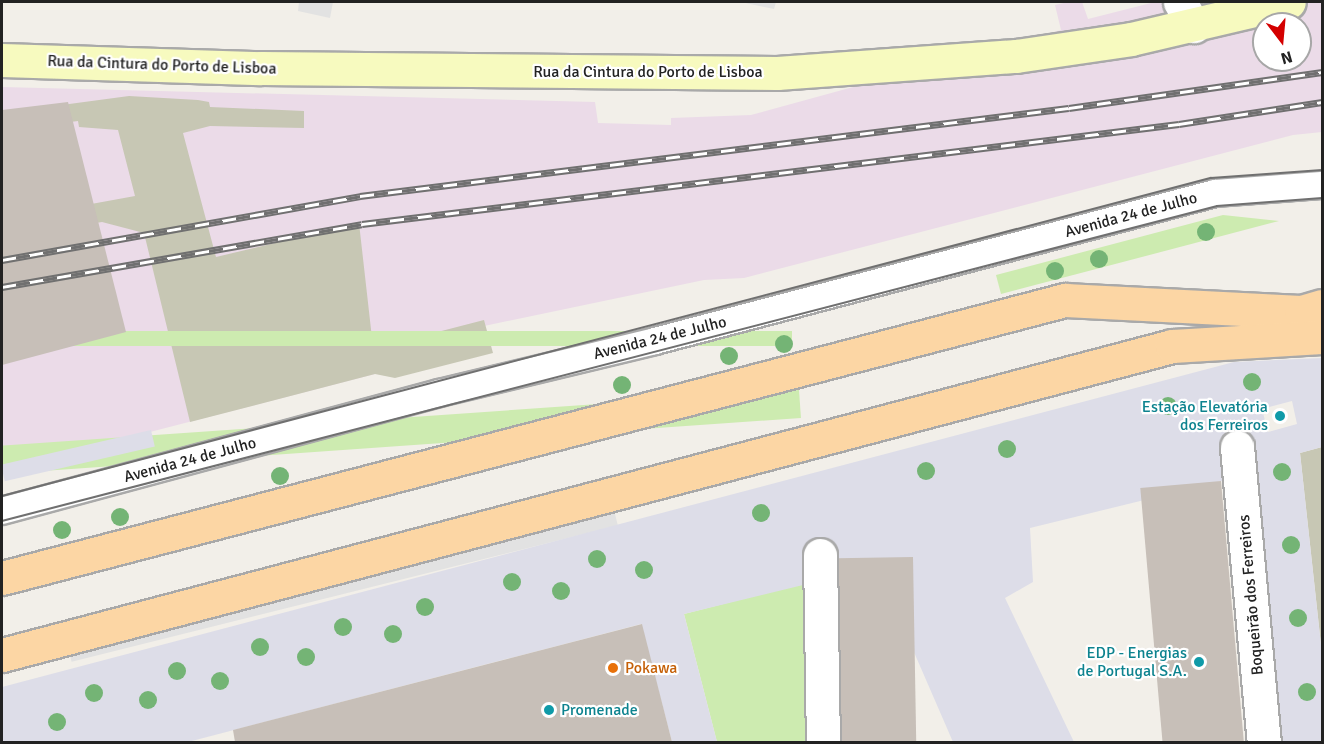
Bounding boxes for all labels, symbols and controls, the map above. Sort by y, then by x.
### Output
north arrow [1252,12,1312,72]
text: N [1278,46,1295,69]
street label: Rua da Cintura do Porto de Lisboa [47,51,277,79]
street label: Rua da Cintura do Porto de Lisboa [533,62,763,82]
street label: Avenida 24 de Julho [1063,188,1199,242]
street label: Avenida 24 de Julho [592,312,728,364]
place label: Estação Elevatória dos Ferreiros [1142,397,1268,435]
marker: Estação Elevatória dos Ferreiros [1273,409,1287,423]
street label: Avenida 24 de Julho [122,433,258,487]
street label: Boqueirão dos Ferreiros [1234,514,1268,676]
place label: EDP - Energias de Portugal S.A. [1077,643,1187,681]
marker: EDP - Energias de Portugal S.A. [1192,655,1206,669]
place label: Pokawa [625,658,677,678]
marker: Pokawa [606,661,620,675]
place label: Promenade [561,700,638,720]
marker: Promenade [542,703,556,717]

